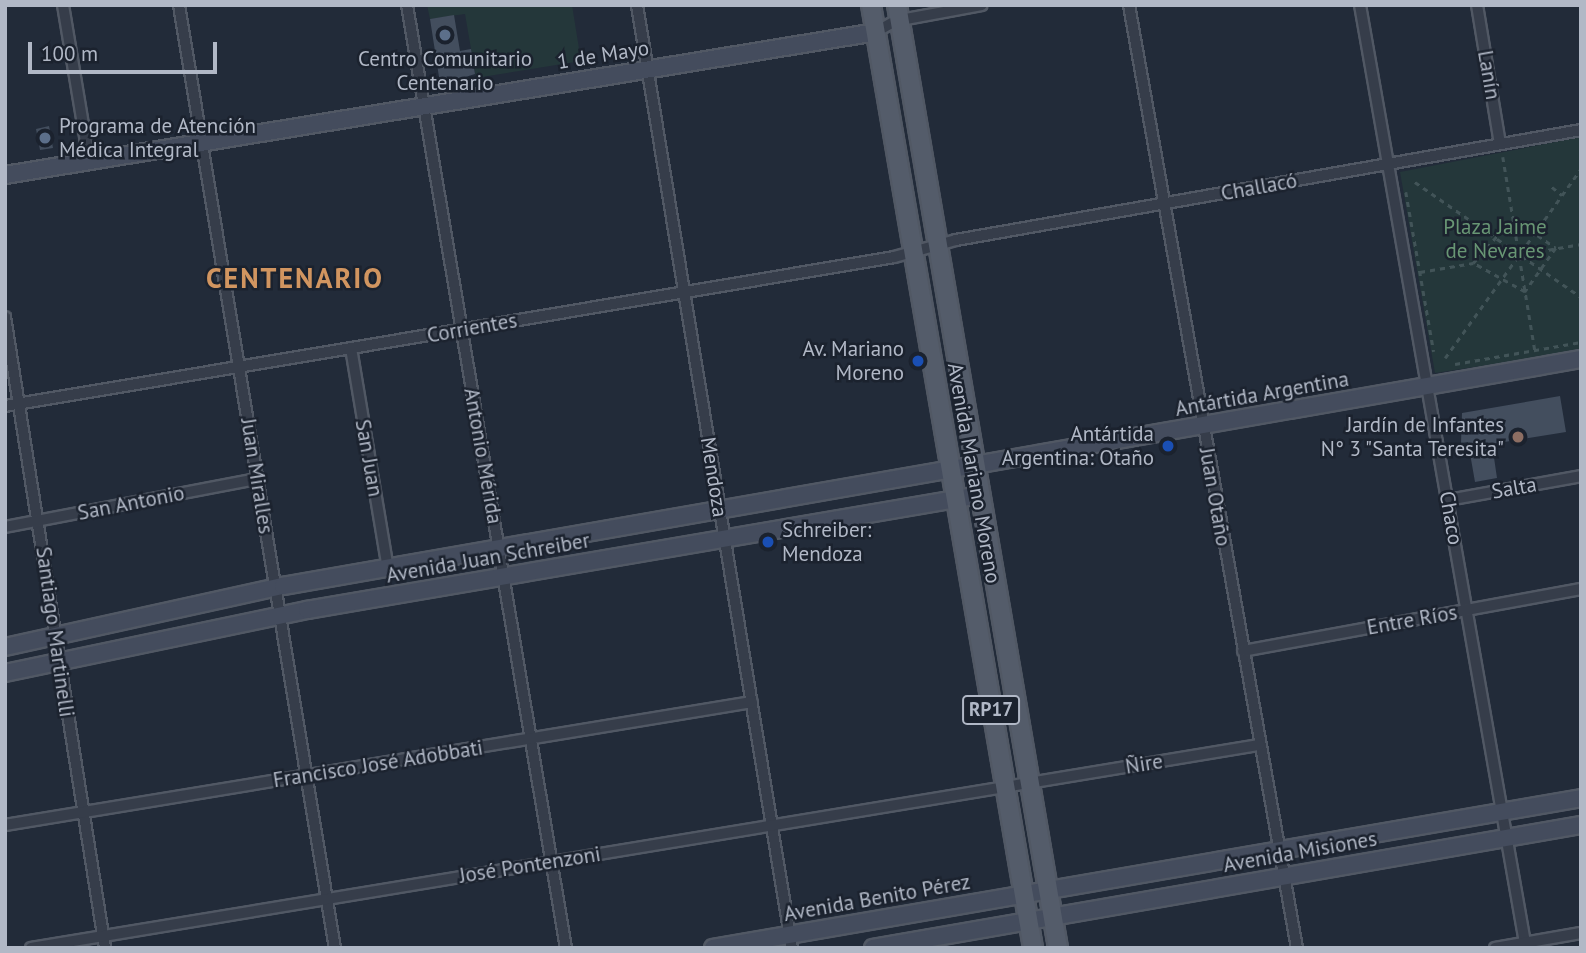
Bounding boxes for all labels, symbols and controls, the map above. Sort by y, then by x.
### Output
marker: Centro Comunitario Centenario [437,27,453,43]
scale bar [32,28,220,72]
street label: 1 de Mayo [555,35,651,75]
text: 100 m [41,40,98,67]
place label: Centro Comunitario Centenario [358,46,532,96]
street label: Lanín [1472,48,1506,102]
place label: Programa de Atención Médica Integral [59,113,257,163]
marker: Programa de Atención Médica Integral [37,130,53,146]
street label: Challacó [1219,168,1299,206]
park label: Plaza Jaime de Nevares [1443,214,1547,264]
district label: CENTENARIO [207,261,383,295]
street label: Corrientes [425,308,519,348]
place label: Av. Mariano Moreno [801,336,904,386]
marker: Av. Mariano Moreno [910,353,926,369]
street label: Avenida Mariano Moreno [942,361,1006,585]
street label: Antártida Argentina [1173,366,1351,422]
street label: Antonio Mérida [459,386,507,526]
place label: Jardín de Infantes N° 3 "Santa Teresita" [1319,412,1504,462]
street label: Juan Miralles [235,416,279,536]
street label: San Juan [350,417,388,499]
place label: Antártida Argentina: Otaño [1002,421,1154,471]
marker: Jardín de Infantes N° 3 "Santa Teresita" [1510,429,1526,445]
street label: Mendoza [695,435,733,519]
marker: Antártida Argentina: Otaño [1160,438,1176,454]
street label: Juan Otaño [1194,446,1236,548]
street label: Salta [1490,472,1538,504]
street label: San Antonio [75,480,187,526]
street label: Chaco [1434,489,1468,547]
place label: Schreiber: Mendoza [782,517,871,567]
street label: Avenida Juan Schreiber [384,528,592,588]
marker: Schreiber: Mendoza [760,534,776,550]
street label: Santiago Martinelli [31,545,79,719]
street label: Entre Ríos [1365,600,1459,640]
road number: RP17 [961,694,1021,726]
street label: Francisco José Adobbati [271,735,485,793]
street label: Ñire [1123,749,1165,779]
street label: Avenida Misiones [1221,826,1379,878]
street label: José Pontenzoni [458,841,602,889]
street label: Avenida Benito Pérez [782,869,972,927]

